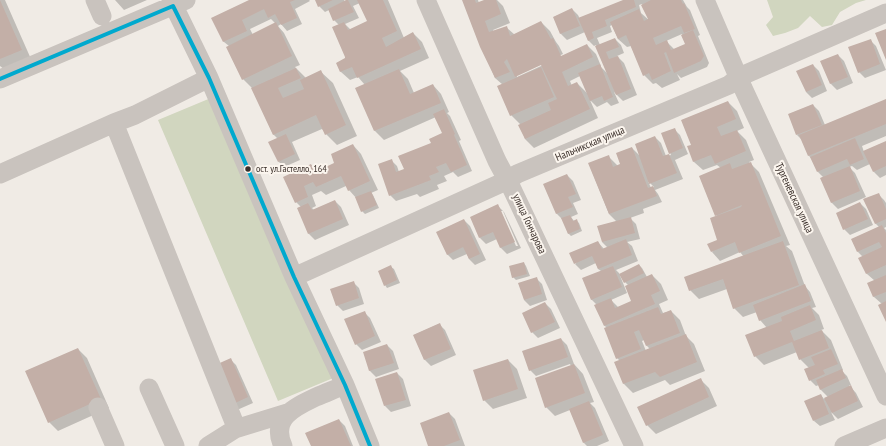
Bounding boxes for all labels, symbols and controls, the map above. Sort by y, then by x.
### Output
street label: Нальчикская улица [553,124,627,164]
street label: Тургеневская улица [772,161,816,235]
place label: ост. ул.Гастелло, 164 [256,163,327,175]
marker: ост. ул.Гастелло, 164 [243,164,253,174]
street label: улица Гончарова [509,192,549,256]

